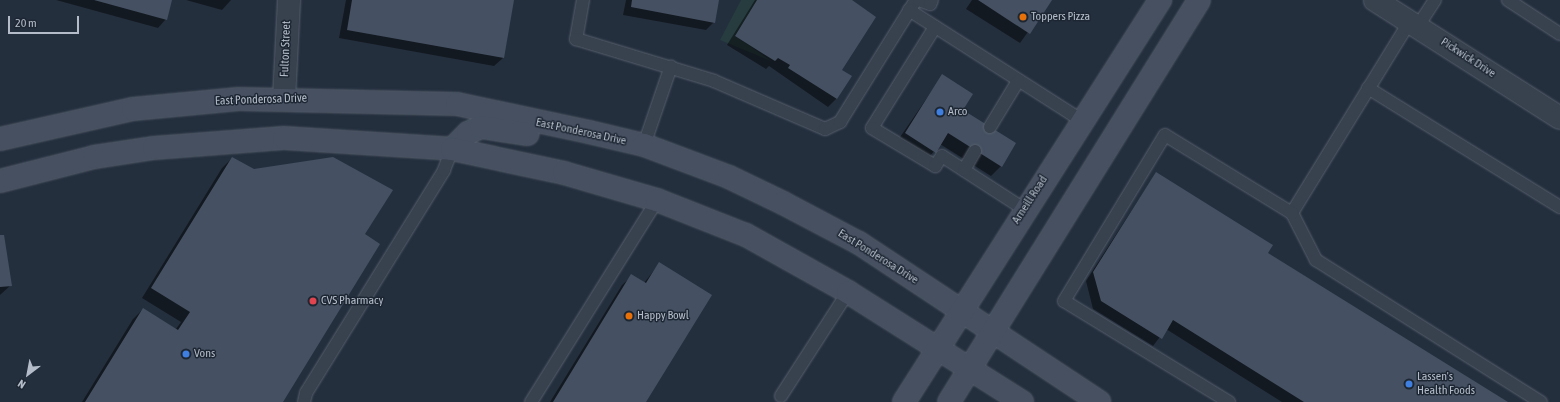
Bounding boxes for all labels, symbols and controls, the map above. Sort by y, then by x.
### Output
scale bar [10,8,81,34]
place label: Toppers Pizza [1031,10,1090,24]
marker: Toppers Pizza [1018,12,1028,22]
text: 20 m [15,16,37,30]
street label: Fulton Street [278,21,294,77]
street label: Pickwick Drive [1438,35,1498,81]
street label: East Ponderosa Drive [215,91,307,109]
place label: Arco [948,105,967,119]
marker: Arco [935,107,945,117]
street label: East Ponderosa Drive [534,115,628,149]
street label: Arneill Road [1009,173,1051,227]
street label: East Ponderosa Drive [835,226,921,288]
place label: CVS Pharmacy [321,294,383,308]
marker: CVS Pharmacy [308,296,318,306]
place label: Happy Bowl [637,309,689,323]
marker: Happy Bowl [624,311,634,321]
place label: Vons [194,347,215,361]
marker: Vons [181,349,191,359]
north arrow [8,354,48,394]
place label: Lassen's Health Foods [1417,370,1475,398]
text: N [16,377,28,391]
marker: Lassen's Health Foods [1404,379,1414,389]

